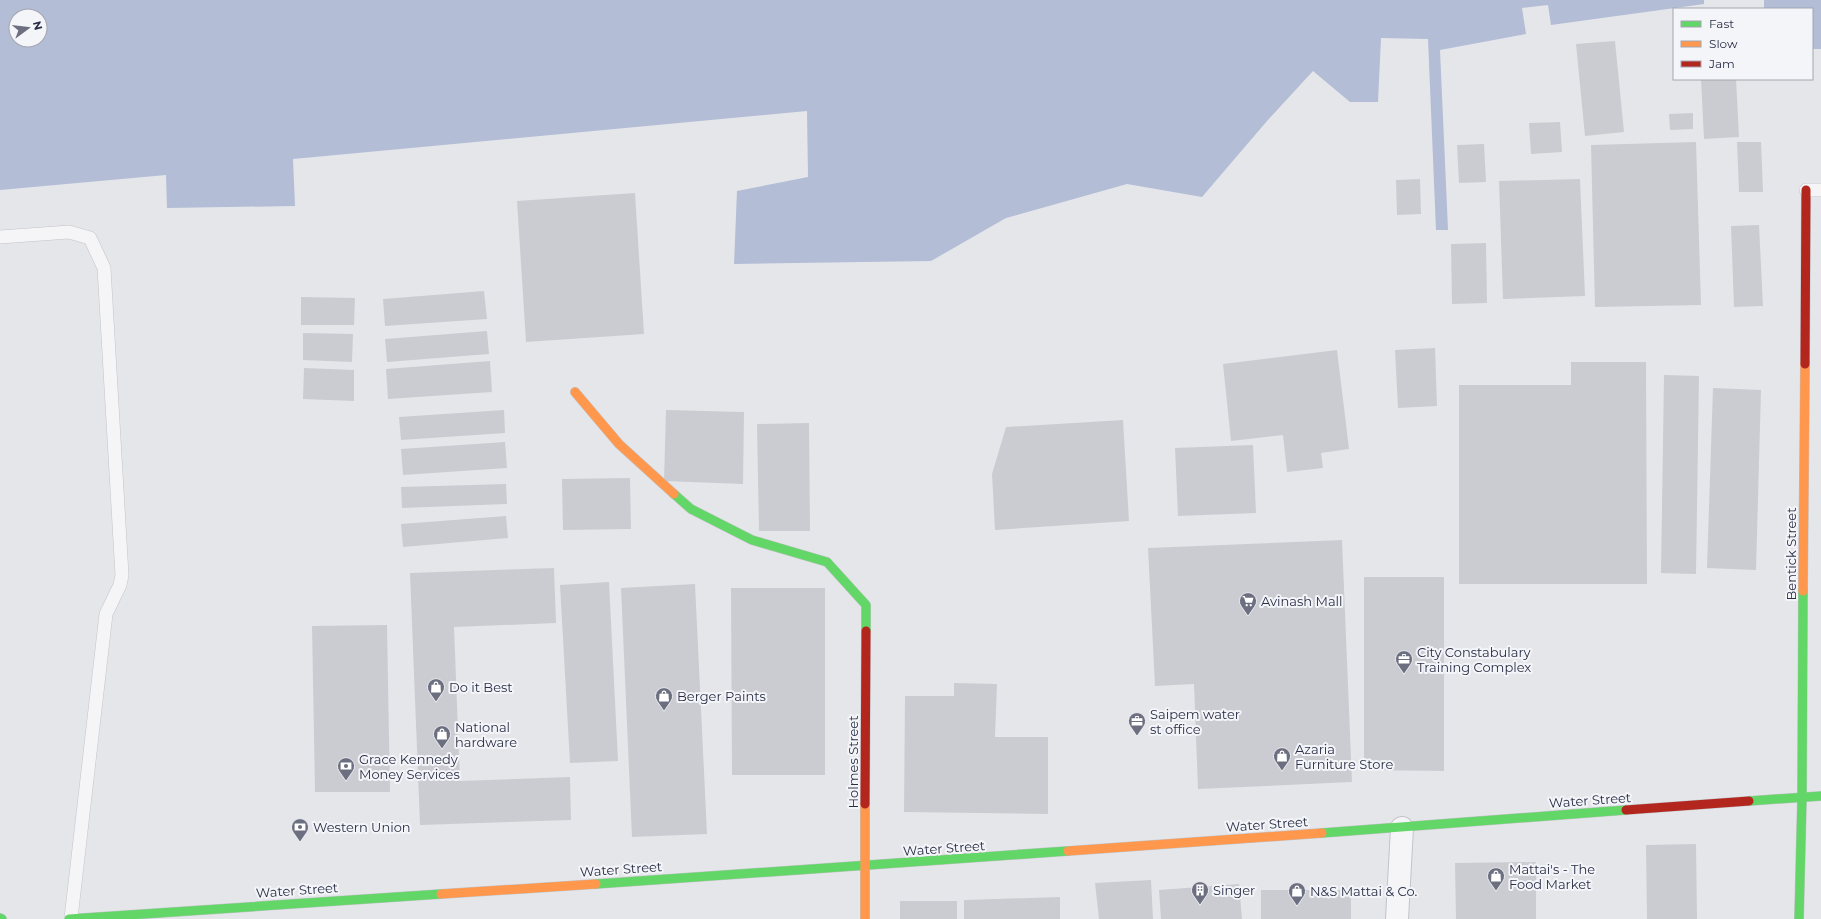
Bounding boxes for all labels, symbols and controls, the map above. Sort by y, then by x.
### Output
north arrow [8,8,48,48]
legend [1673,8,1813,80]
text: Fast [1709,16,1734,31]
text: N [30,19,46,32]
text: Slow [1709,36,1738,51]
text: Jam [1708,56,1735,71]
street label: Bentick Street [1783,508,1799,600]
supermarket icon: Avinash Mall [1238,591,1258,616]
place label: Avinash Mall [1261,593,1343,609]
place label: City Constabulary Training Complex [1417,644,1532,675]
office icon: City Constabulary Training Complex [1394,649,1414,674]
shop icon: Do it Best [426,677,446,702]
place label: Do it Best [449,679,513,695]
shop icon: Berger Paints [654,686,674,711]
place label: Berger Paints [677,688,766,704]
place label: Saipem water st office [1150,706,1240,737]
office icon: Saipem water st office [1127,711,1147,736]
street label: Holmes Street [845,716,861,808]
place label: National hardware [455,719,517,750]
shop icon: National hardware [432,724,452,749]
place label: Azaria Furniture Store [1295,741,1394,772]
shop icon: Azaria Furniture Store [1272,746,1292,771]
place label: Grace Kennedy Money Services [359,751,460,782]
bank icon: Grace Kennedy Money Services [336,756,356,781]
street label: Water Street [1548,789,1632,811]
street label: Water Street [1225,813,1309,835]
bank icon: Western Union [290,817,310,842]
place label: Western Union [313,819,411,835]
street label: Water Street [902,837,986,859]
street label: Water Street [579,858,663,880]
place label: Mattai's - The Food Market [1509,861,1595,892]
shop icon: Mattai's - The Food Market [1486,866,1506,891]
street label: Water Street [255,879,339,901]
building icon: Singer [1190,880,1210,905]
shop icon: N&S Mattai & Co. [1287,881,1307,906]
place label: Singer [1213,882,1255,898]
place label: N&S Mattai & Co. [1310,883,1417,899]

